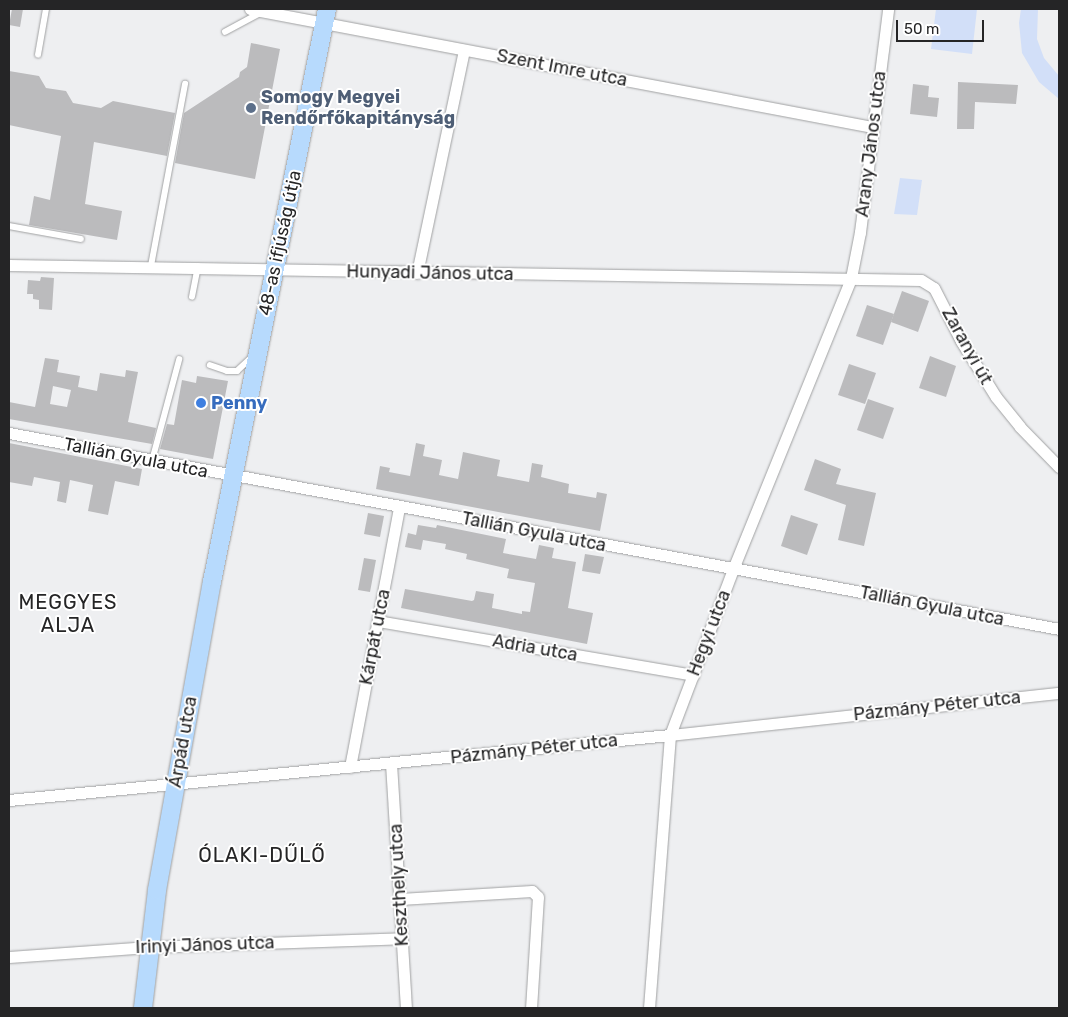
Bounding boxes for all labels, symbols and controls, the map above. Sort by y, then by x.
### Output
scale bar [898,10,986,42]
text: 50 m [904,20,939,38]
street label: Szent Imre utca [495,45,629,91]
street label: Arany János utca [851,69,891,219]
place label: Somogy Megyei Rendőrfőkapitányság [261,87,455,130]
marker: Somogy Megyei Rendőrfőkapitányság [245,102,257,114]
street label: 48-as ifjúság útja [254,168,306,318]
street label: Hunyadi János utca [346,261,514,285]
street label: Zaranyi út [937,304,997,388]
place label: Penny [211,392,267,414]
marker: Penny [195,397,207,409]
street label: Tallián Gyula utca [62,433,210,483]
street label: Tallián Gyula utca [460,507,608,557]
street label: Tallián Gyula utca [858,581,1006,631]
street label: Kárpát utca [355,587,395,687]
street label: Hegyi utca [683,587,735,679]
district label: MEGGYES ALJA [18,591,118,638]
street label: Adria utca [491,630,579,666]
street label: Pázmány Péter utca [852,686,1022,726]
street label: Árpád utca [164,695,202,789]
street label: Pázmány Péter utca [449,729,619,769]
street label: Keszthely utca [385,823,413,947]
district label: ÓLAKI-DŰLŐ [197,843,327,867]
street label: Irinyi János utca [135,932,275,958]

